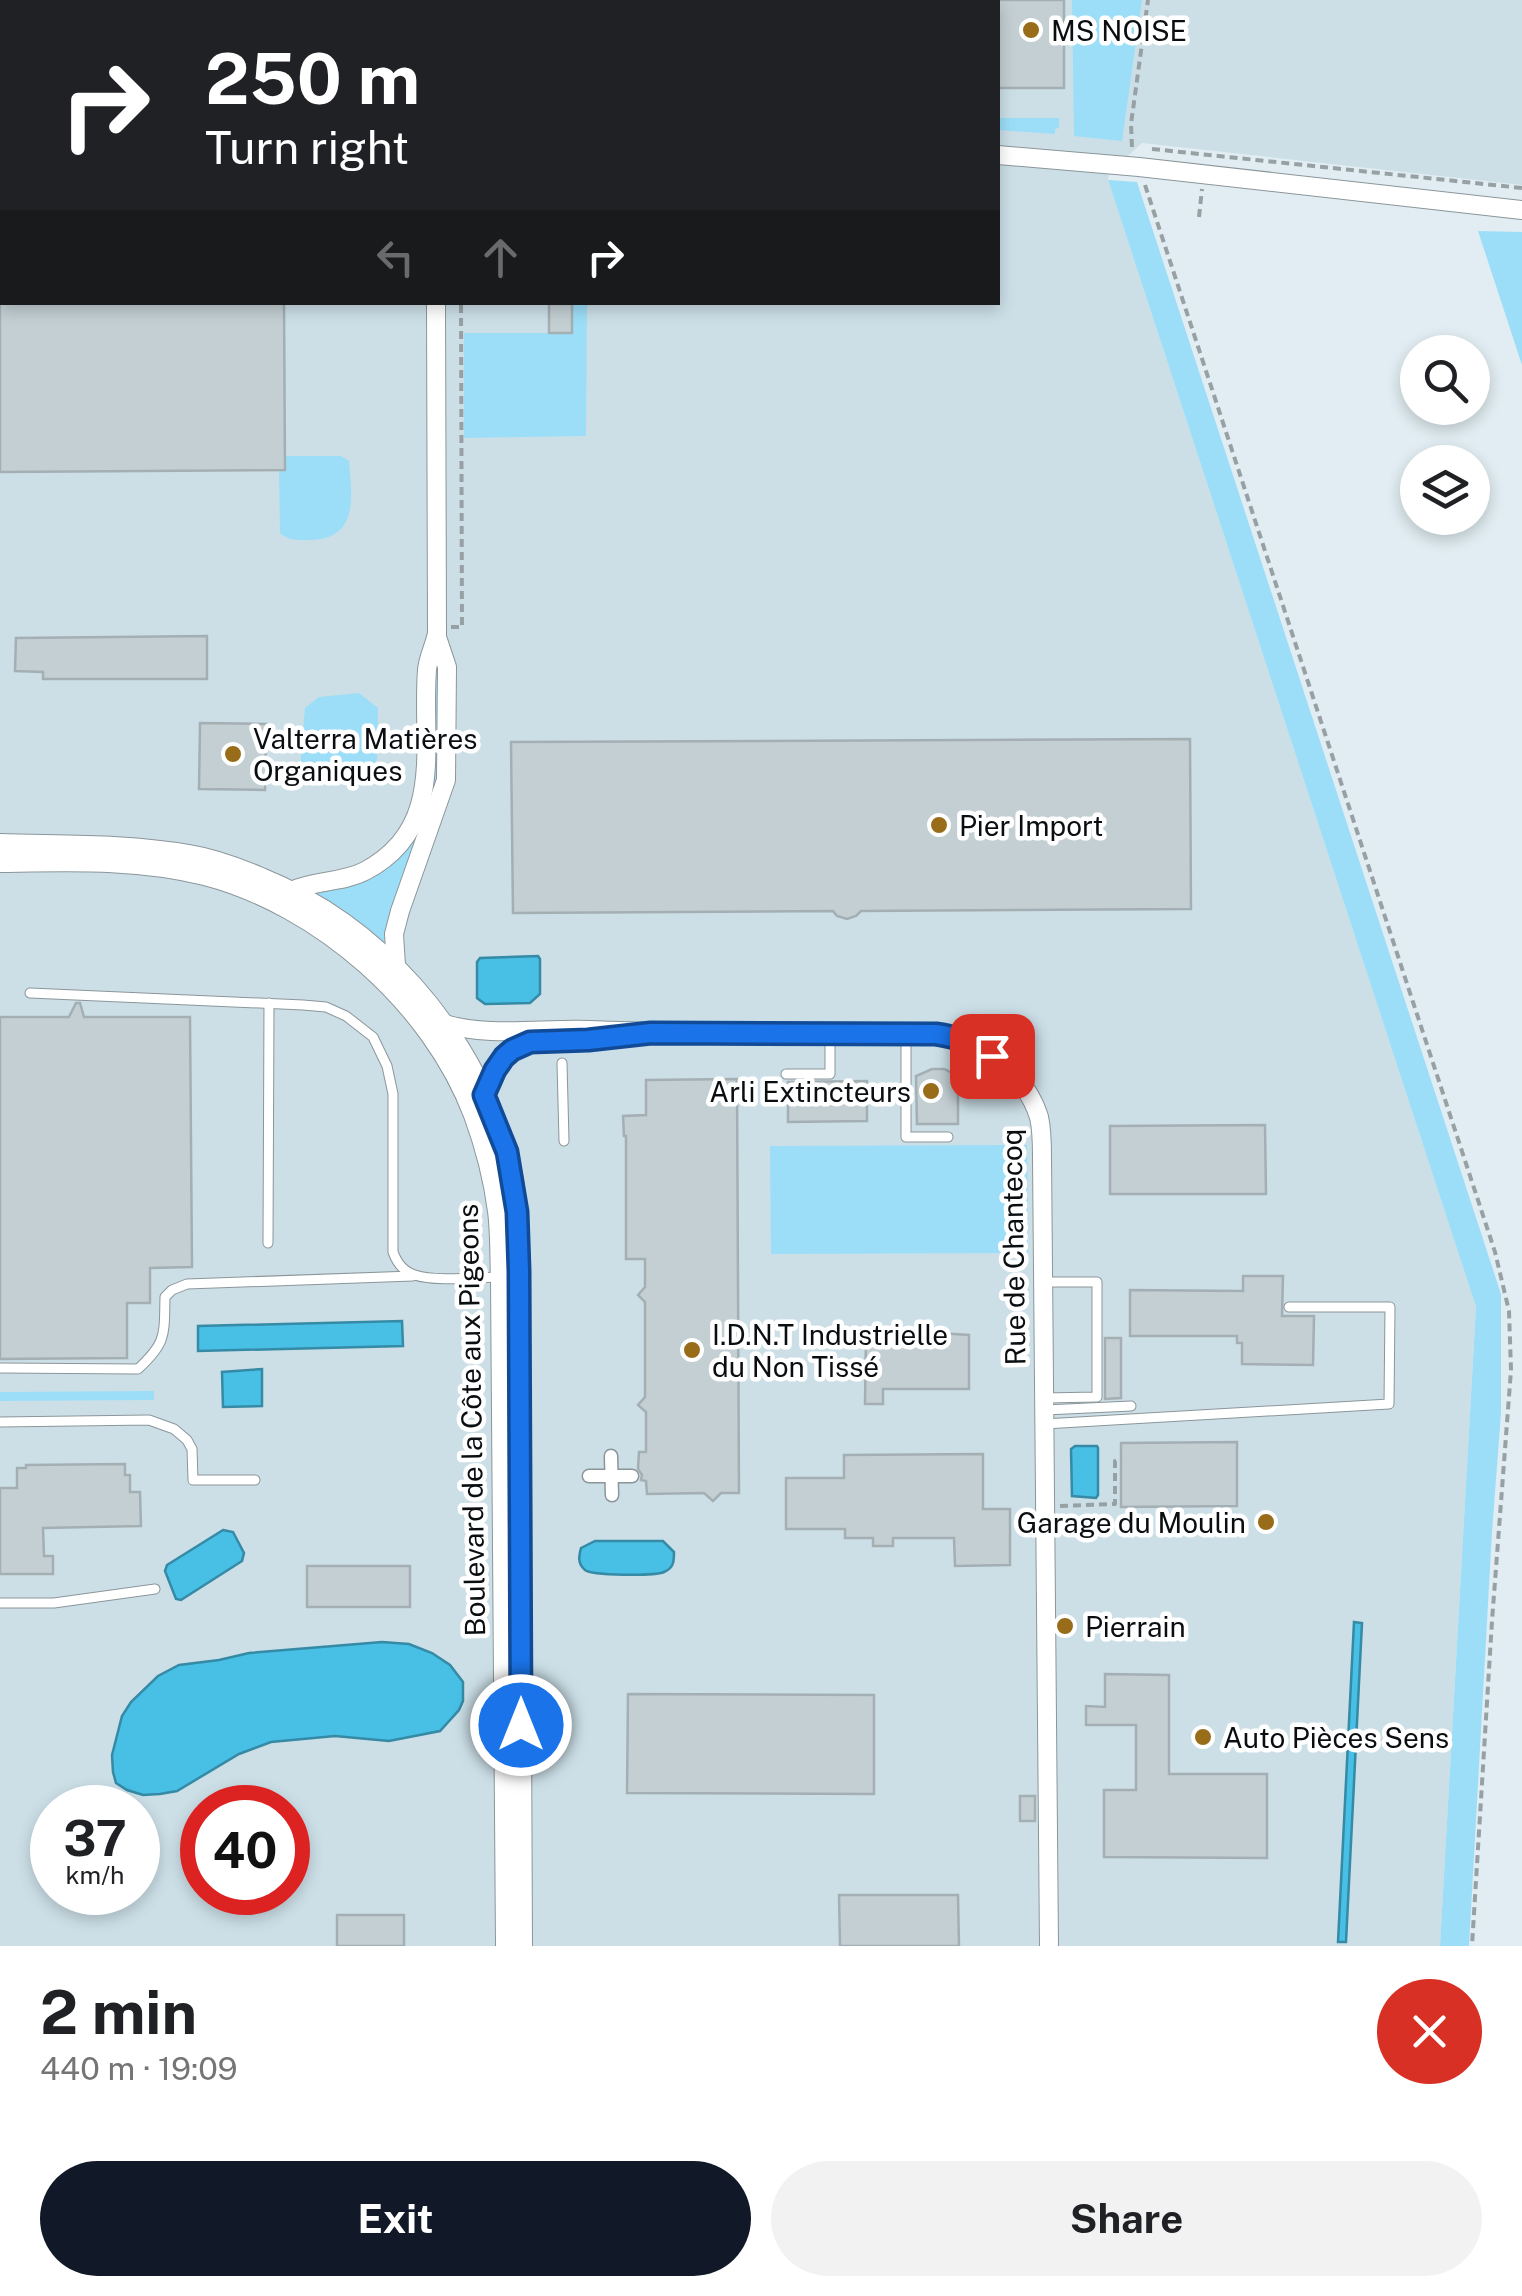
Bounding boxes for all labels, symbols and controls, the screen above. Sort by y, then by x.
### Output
place label: MS NOISE [1051,14,1187,47]
marker: MS NOISE [1020,19,1042,41]
text: 250 m [205,37,420,120]
icon: right [40,40,170,170]
text: Turn right [205,121,409,174]
icon: left [368,230,423,285]
icon: ahead [473,230,528,285]
icon: right [578,230,633,285]
map controls [1400,335,1490,535]
button: search [1400,335,1490,425]
button: layers [1400,445,1490,535]
place label: Valterra Matières Organiques [253,722,477,787]
marker: Valterra Matières Organiques [222,743,244,765]
place label: Pier Import [959,809,1103,842]
marker: Pier Import [928,814,950,836]
pin [950,1014,1035,1099]
icon: arrive [965,1029,1020,1084]
place label: Arli Extincteurs [709,1075,911,1108]
marker: Arli Extincteurs [920,1080,942,1102]
street label: Rue de Chantecoq [994,1128,1032,1366]
street label: Boulevard de la Côte aux Pigeons [451,1203,491,1637]
place label: I.D.N.T Industrielle du Non Tissé [712,1318,948,1383]
marker: I.D.N.T Industrielle du Non Tissé [681,1339,703,1361]
place label: Garage du Moulin [1017,1506,1246,1539]
marker: Garage du Moulin [1255,1511,1277,1533]
place label: Pierrain [1085,1610,1186,1643]
marker: Pierrain [1054,1615,1076,1637]
position arrow [469,1673,573,1777]
place label: Auto Pièces Sens [1223,1721,1449,1754]
marker: Auto Pièces Sens [1192,1726,1214,1748]
speed limit sign: 40 [180,1785,310,1915]
text: 37 [63,1808,127,1867]
text: km/h [66,1860,124,1890]
text: 2 min [40,1977,197,2048]
button: close [1377,1979,1482,2084]
text: 440 m · 19:09 [40,2050,238,2087]
button: Exit [40,2161,751,2276]
button: Share [771,2161,1482,2276]

